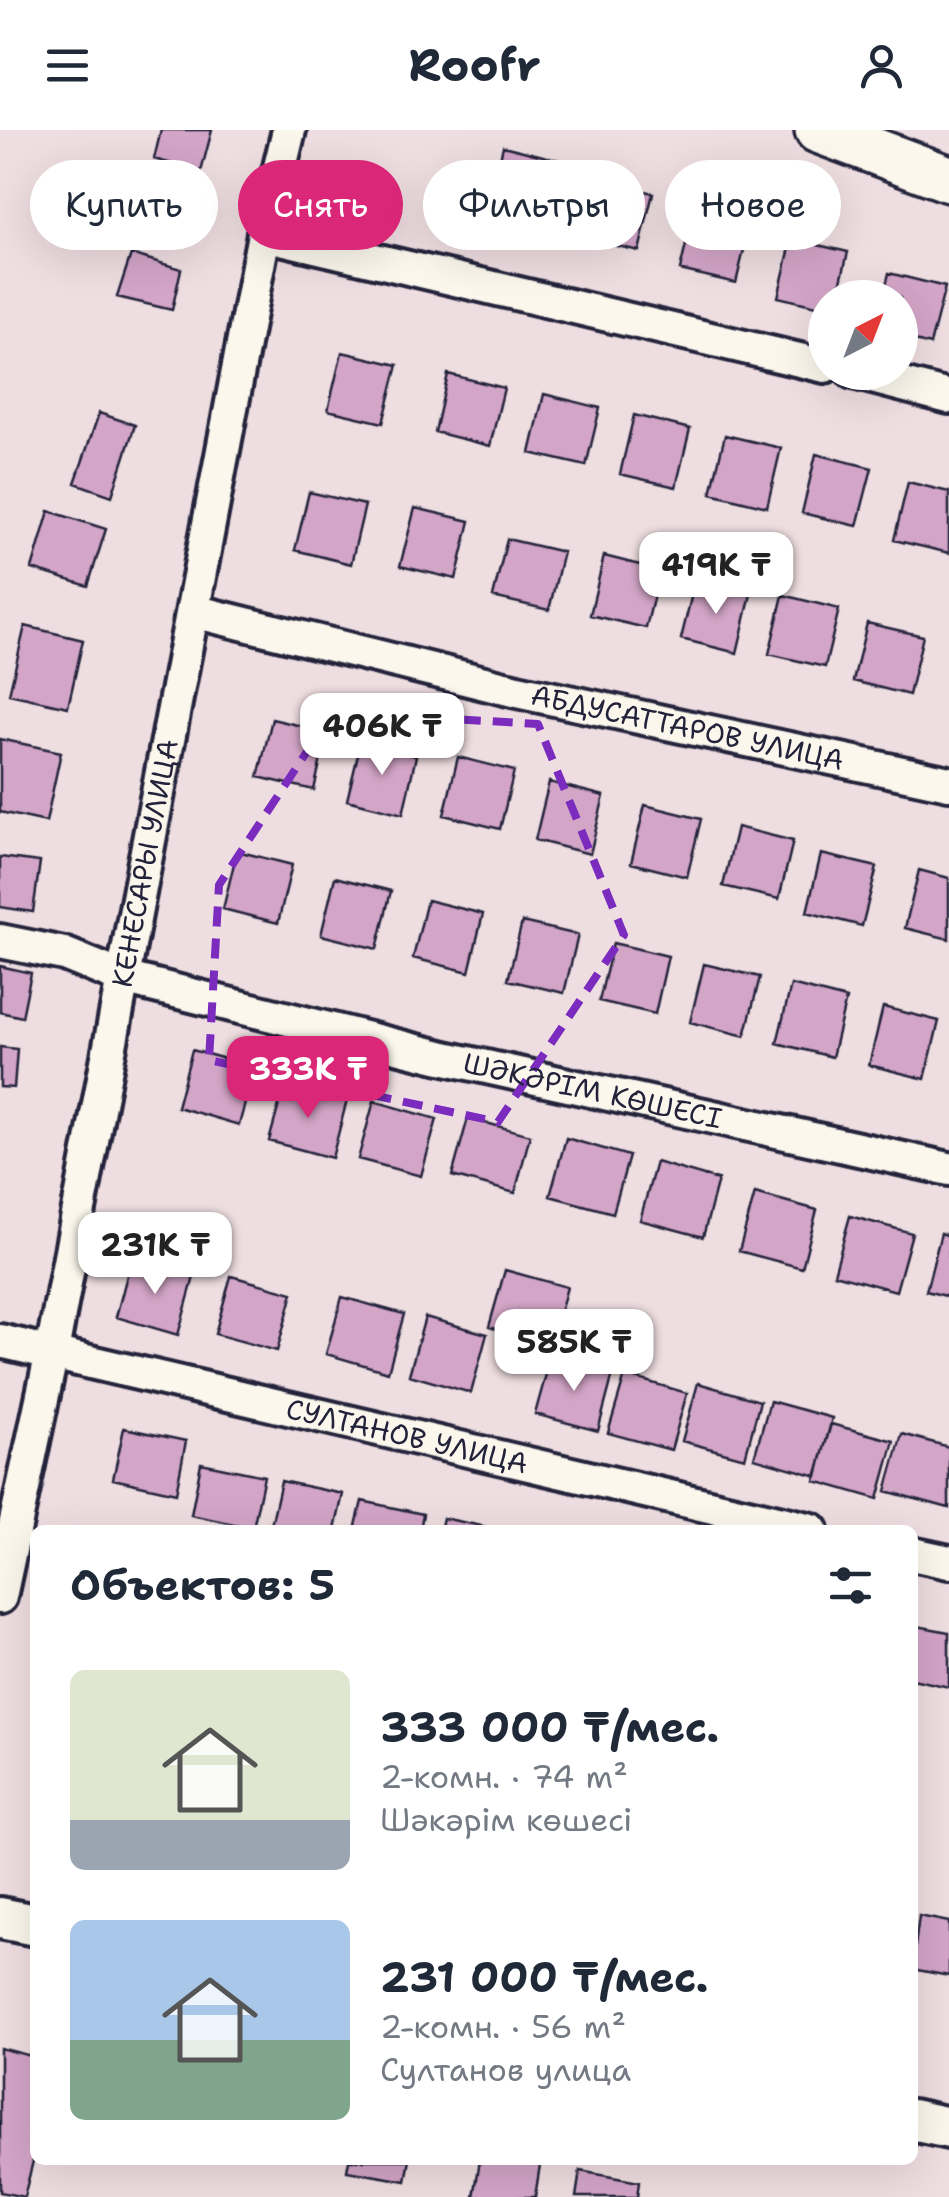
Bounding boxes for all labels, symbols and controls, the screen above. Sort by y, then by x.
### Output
text: Roofr [408,35,541,95]
icon: menu [40,38,95,93]
icon: person [854,38,909,93]
chip: Купить [30,160,218,250]
chip: Снять [238,160,403,250]
chip: Фильтры [423,160,645,250]
chip: Новое [665,160,841,250]
north arrow [808,280,918,390]
map controls [808,280,918,390]
pin: 419K ₸ [635,532,797,617]
text: 419K ₸ [661,543,771,586]
street label: АБДУСАТТАРОВ УЛИЦА [528,676,847,779]
pin: 406K ₸ [301,693,463,778]
text: 406K ₸ [322,704,442,747]
street label: КЕНЕСАРЫ УЛИЦА [103,736,187,990]
pin: 333K ₸ [227,1036,389,1121]
street label: ШӘКӘРІМ КӨШЕСІ [460,1044,725,1137]
text: 333K ₸ [249,1047,367,1090]
pin: 231K ₸ [74,1212,236,1297]
text: 231K ₸ [100,1223,210,1266]
pin: 585K ₸ [493,1309,655,1394]
text: 585K ₸ [516,1320,632,1363]
street label: СУЛТАНОВ УЛИЦА [282,1389,532,1482]
text: Объектов: 5 [70,1557,335,1613]
icon: filters [823,1558,878,1613]
text: 333 000 ₸/мес. [380,1699,719,1755]
icon: home [150,1710,270,1830]
text: 2-комн. · 74 m² [380,1755,628,1798]
text: Шәкәрім көшесі [380,1798,632,1841]
text: 231 000 ₸/мес. [380,1949,709,2005]
icon: home [150,1960,270,2080]
text: 2-комн. · 56 m² [380,2005,626,2048]
text: Султанов улица [380,2048,631,2091]

